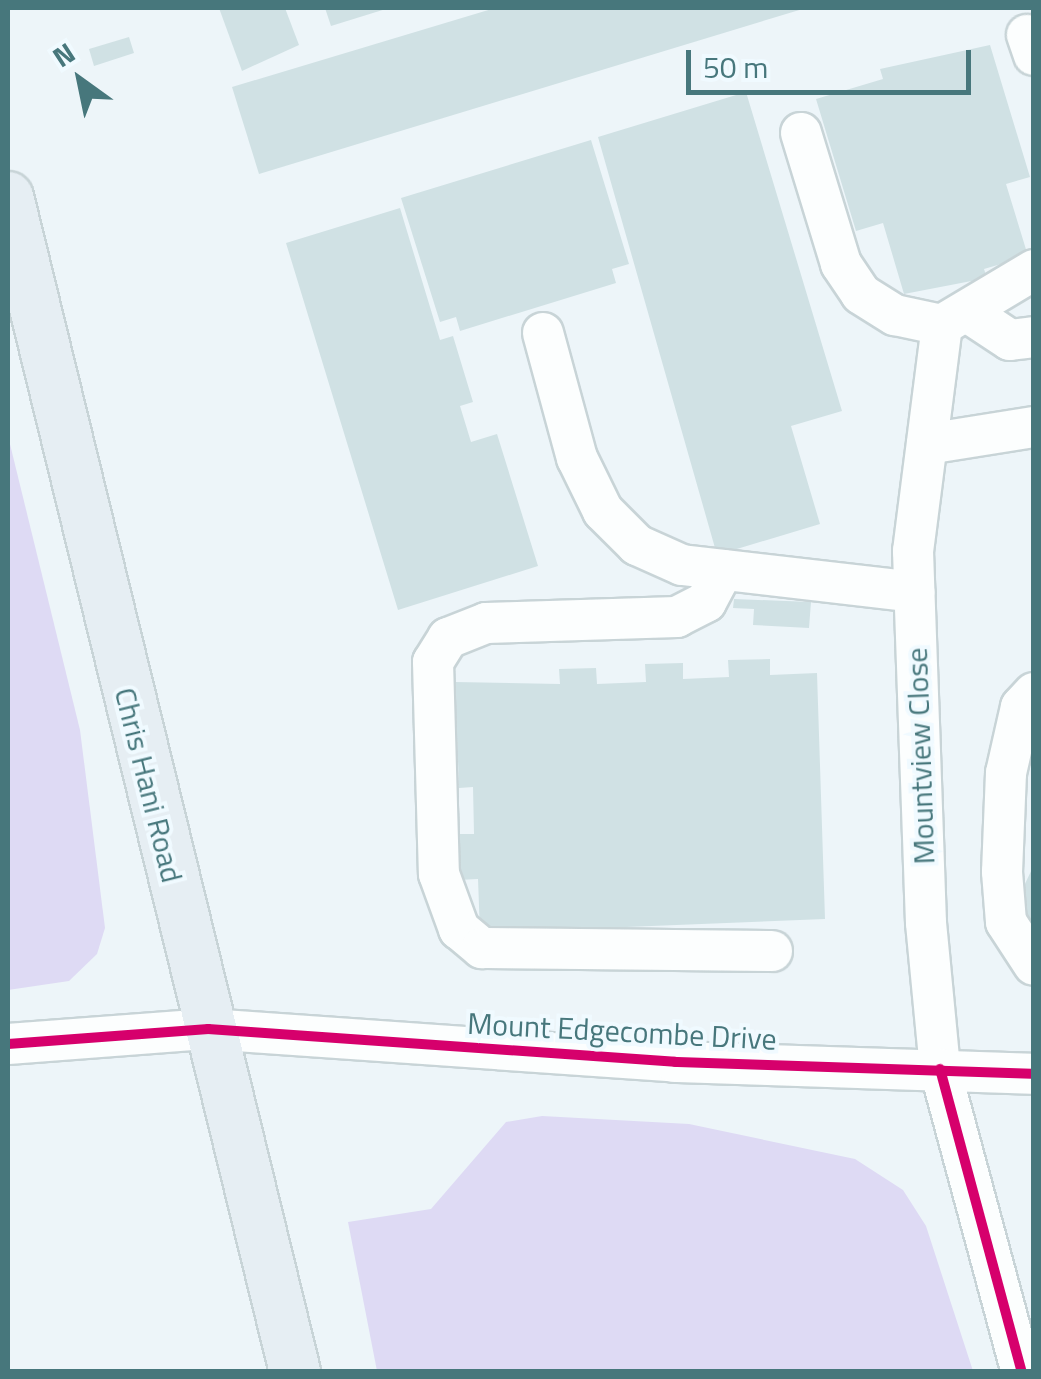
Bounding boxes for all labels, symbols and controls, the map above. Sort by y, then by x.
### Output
north arrow [30,30,130,130]
scale bar [691,30,976,92]
text: N [44,31,83,78]
text: 50 m [703,44,768,90]
street label: Mountview Close [898,647,942,865]
street label: Chris Hani Road [107,684,191,886]
street label: Mount Edgecombe Drive [466,1005,778,1057]

